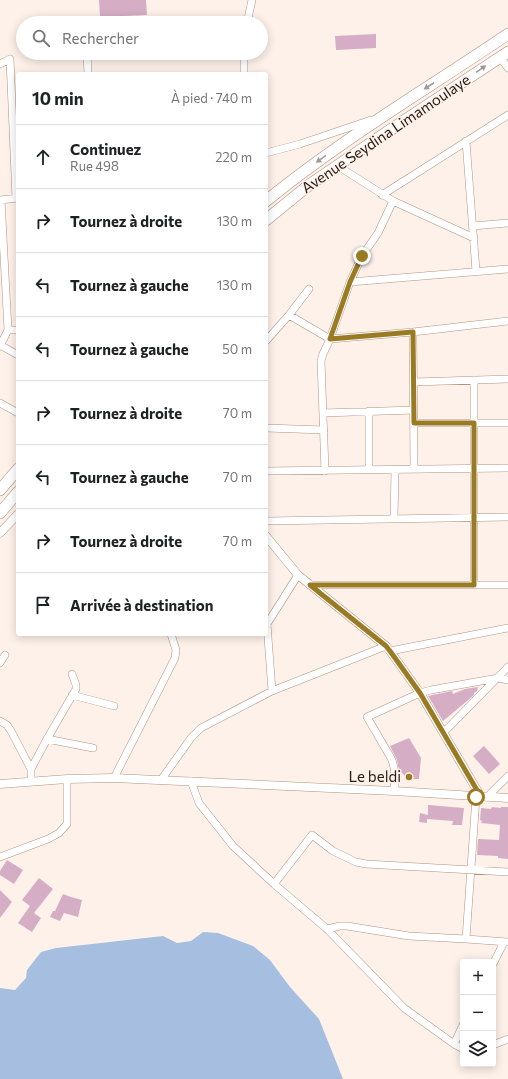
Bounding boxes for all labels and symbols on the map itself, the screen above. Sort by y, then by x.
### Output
one-way arrow [476,65,486,73]
street label: Avenue Seydina Limamoulaye [298,70,473,196]
one-way arrow [423,83,435,90]
one-way arrow [316,155,327,163]
route end [353,247,371,265]
place label: Le beldi [349,767,401,785]
marker: Le beldi [404,772,414,782]
route start [467,788,485,806]

